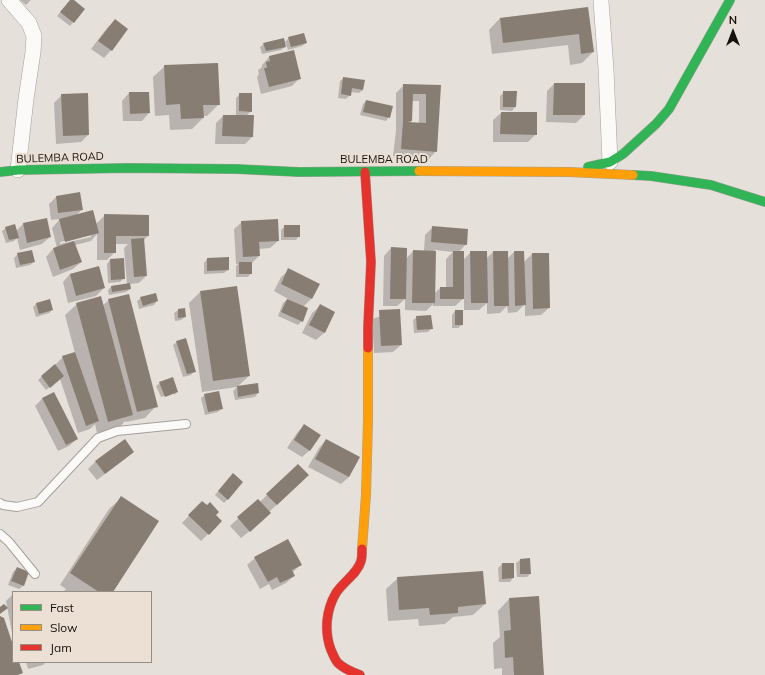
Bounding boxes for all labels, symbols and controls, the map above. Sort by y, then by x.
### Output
north arrow [713,12,753,52]
text: N [729,13,737,27]
street label: BULEMBA ROAD [16,150,104,166]
street label: BULEMBA ROAD [340,153,428,167]
legend [12,591,152,663]
text: Fast [50,600,74,615]
text: Slow [50,620,78,635]
text: Jam [50,640,72,655]

